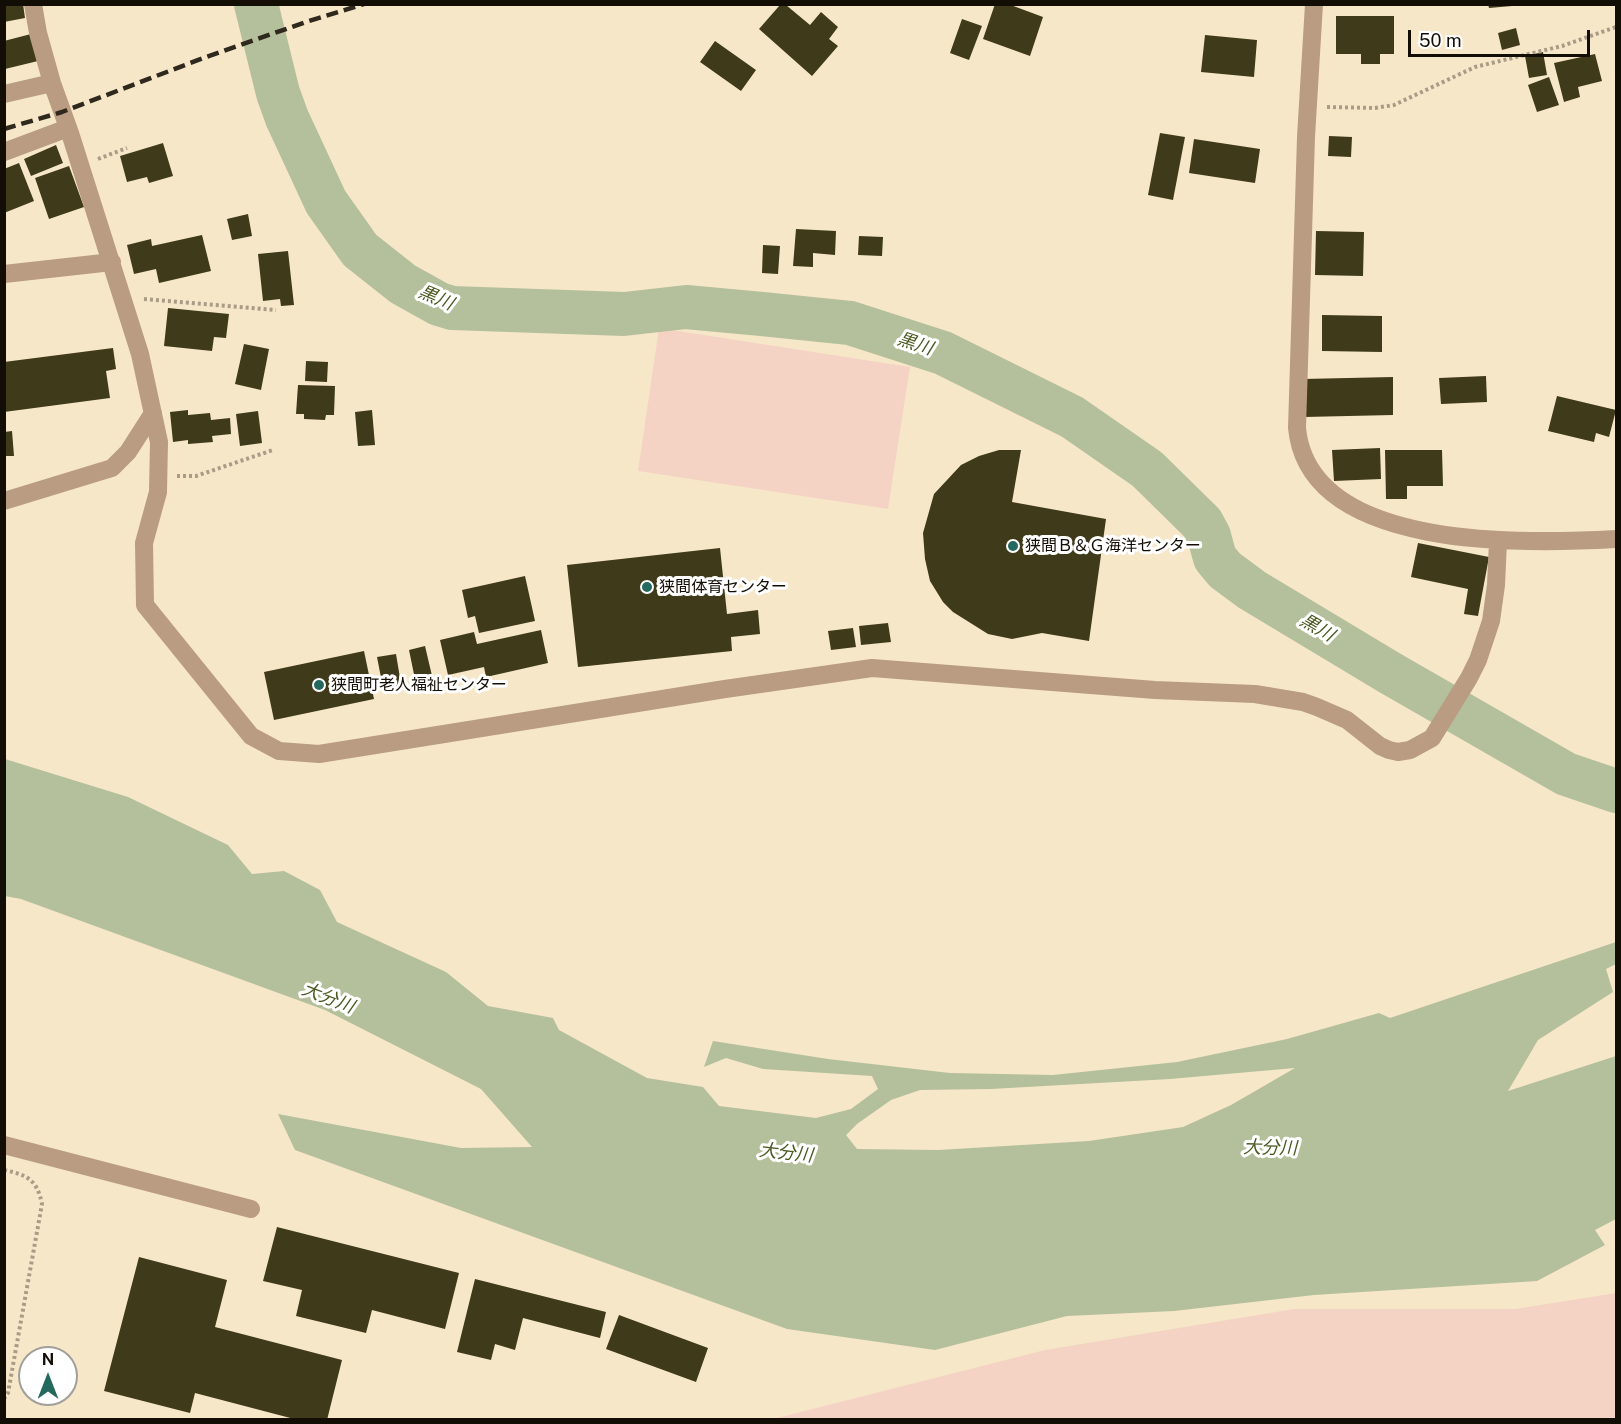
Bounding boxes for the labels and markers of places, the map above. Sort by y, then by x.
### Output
place label: 狭間Ｂ＆Ｇ海洋センター [1025,536,1201,556]
marker: 狭間Ｂ＆Ｇ海洋センター [1006,539,1020,553]
place label: 狭間体育センター [659,577,787,597]
marker: 狭間体育センター [640,580,654,594]
place label: 狭間町老人福祉センター [331,675,507,695]
marker: 狭間町老人福祉センター [312,678,326,692]

